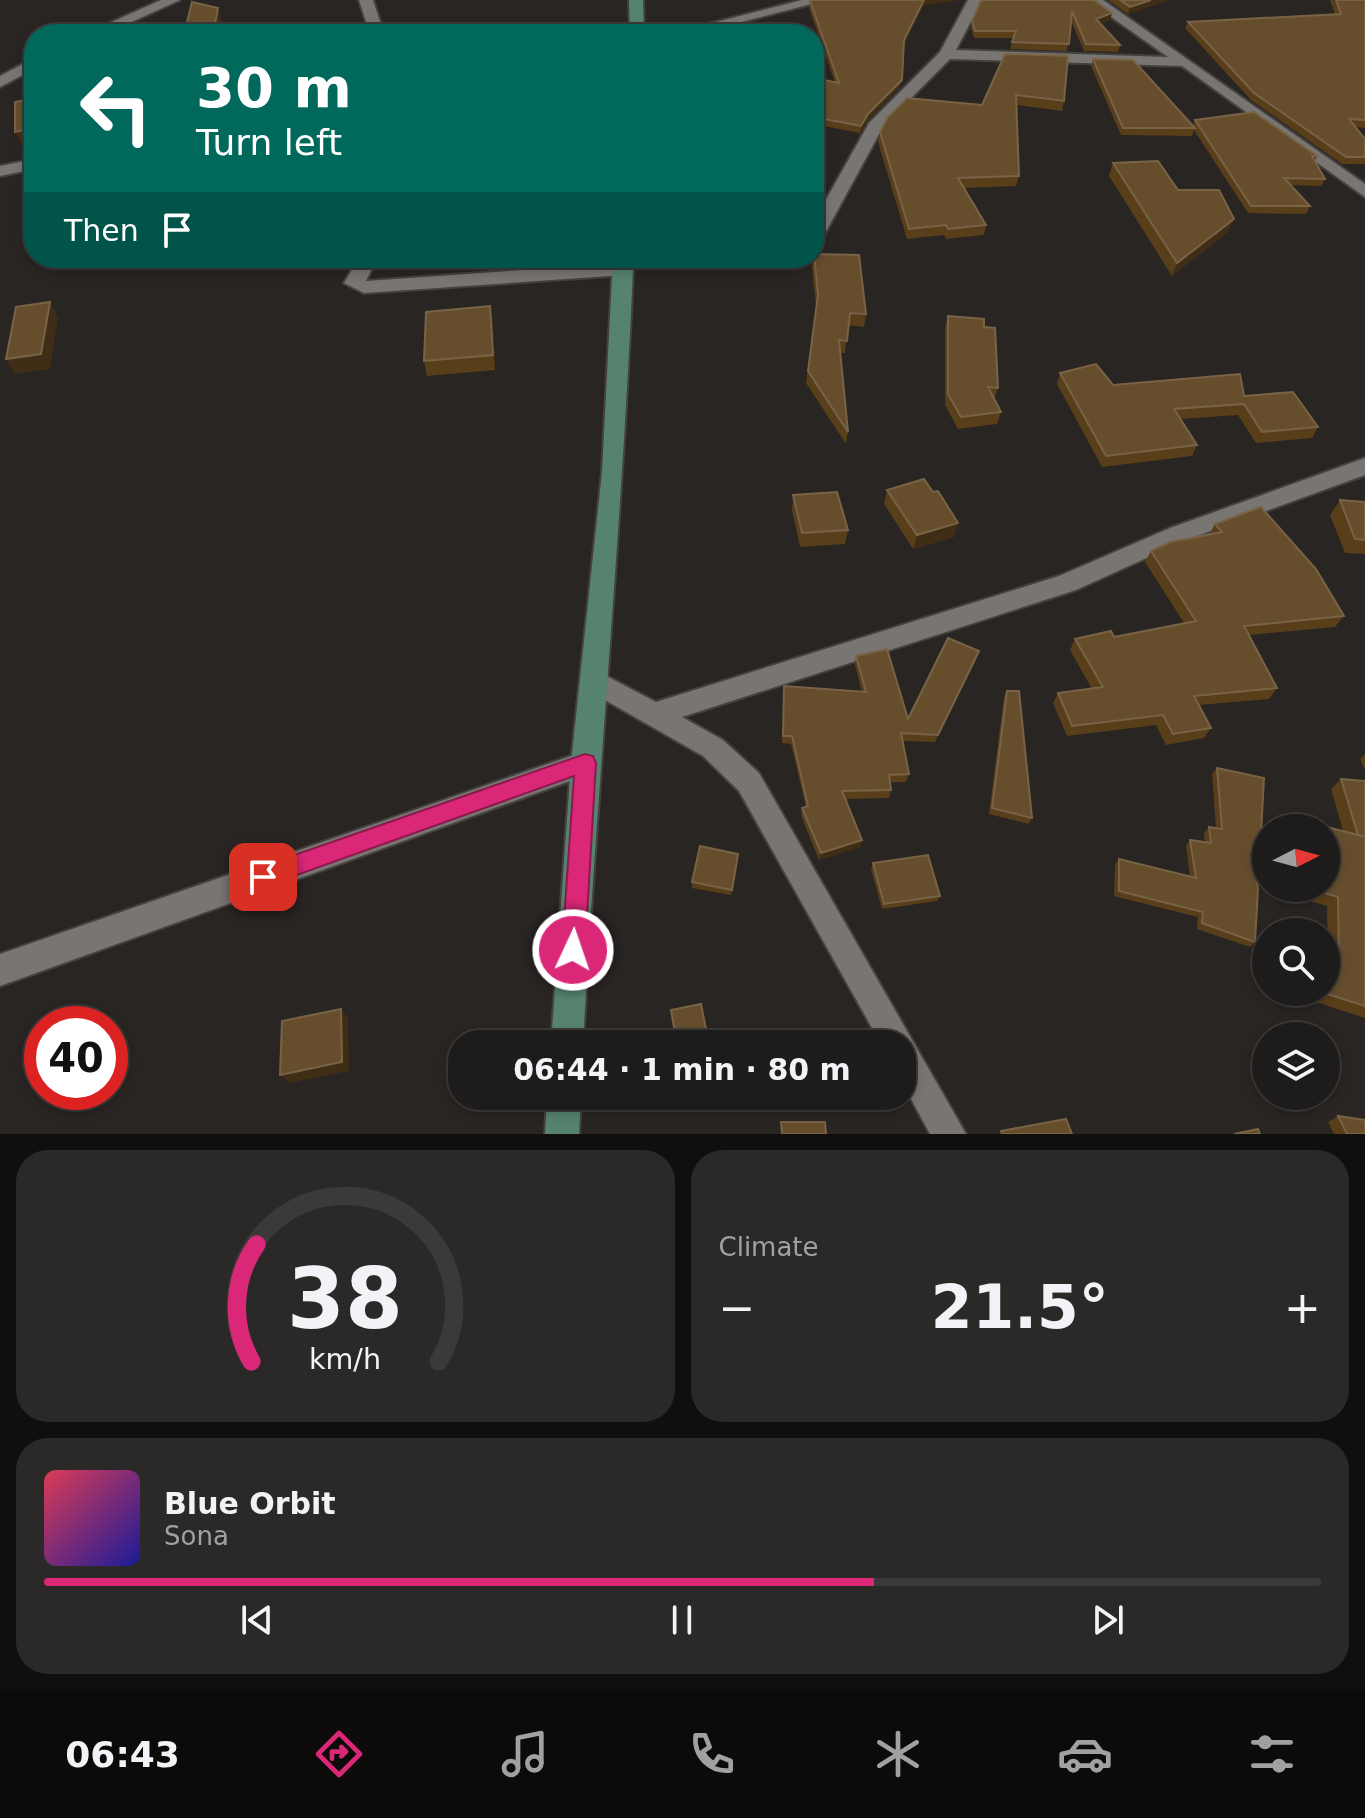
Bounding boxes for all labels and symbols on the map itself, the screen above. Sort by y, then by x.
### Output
north arrow [1252,814,1340,902]
pin [229,843,297,911]
position arrow [531,908,615,992]
speed limit sign: 40 [24,1006,128,1110]

